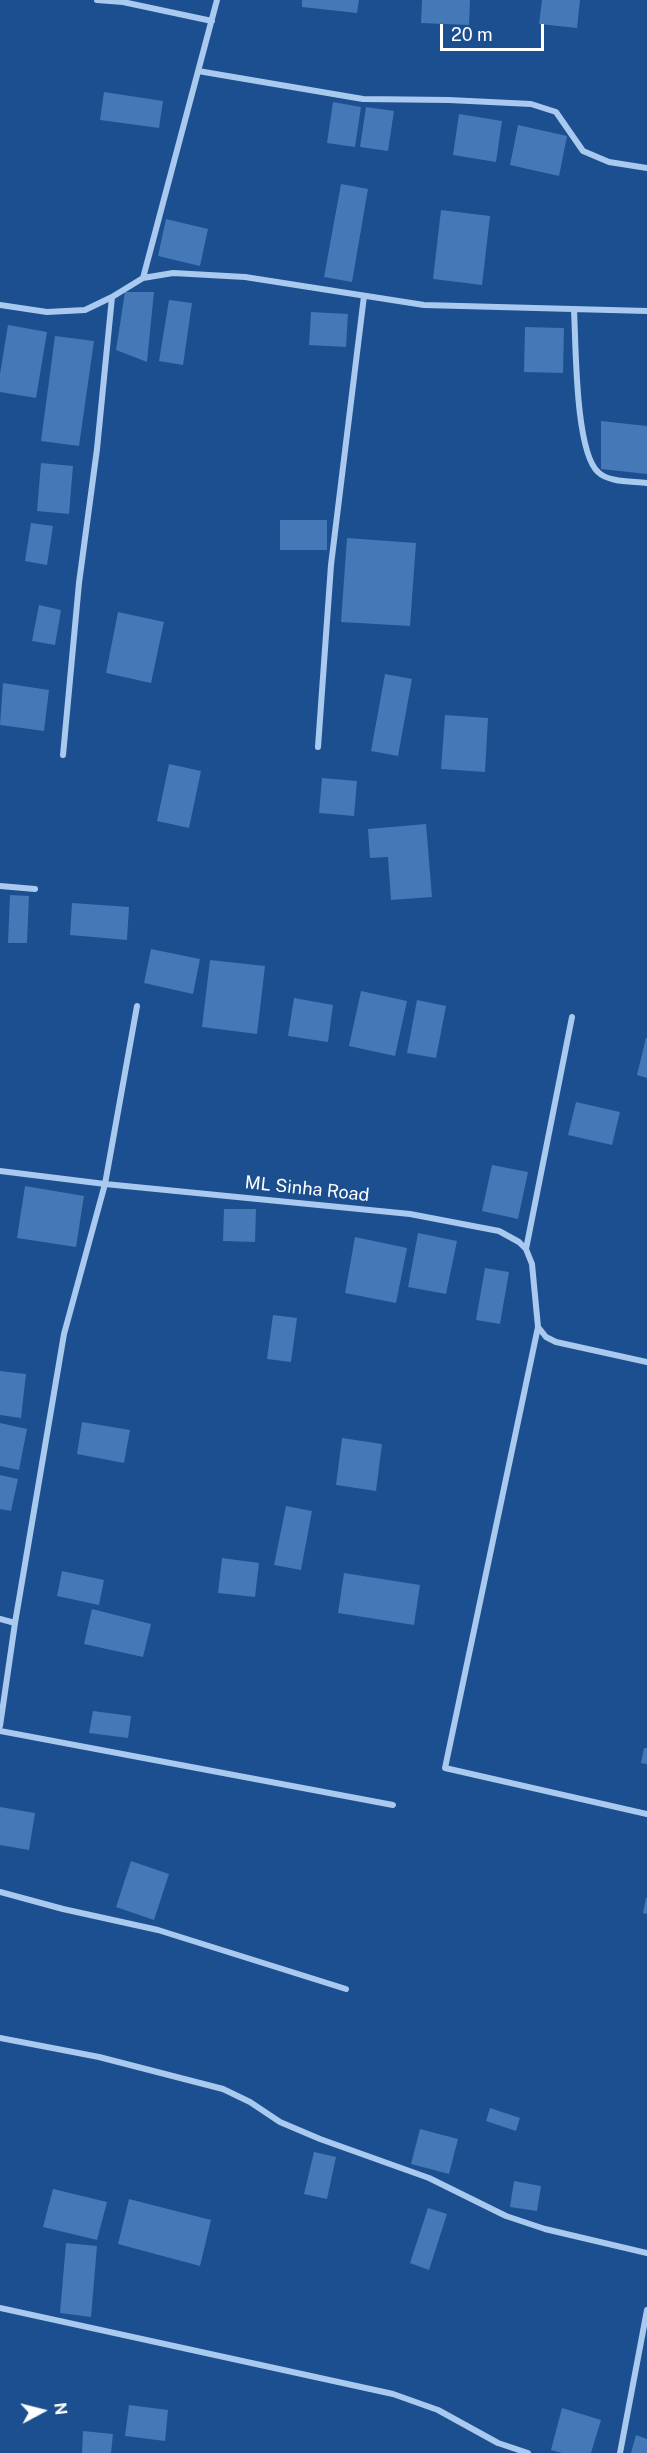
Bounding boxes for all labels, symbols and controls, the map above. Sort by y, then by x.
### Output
scale bar [443,12,546,50]
text: 20 m [451,24,493,45]
street label: ML Sinha Road [244,1172,370,1206]
north arrow [12,2381,72,2441]
text: N [50,2401,71,2416]

